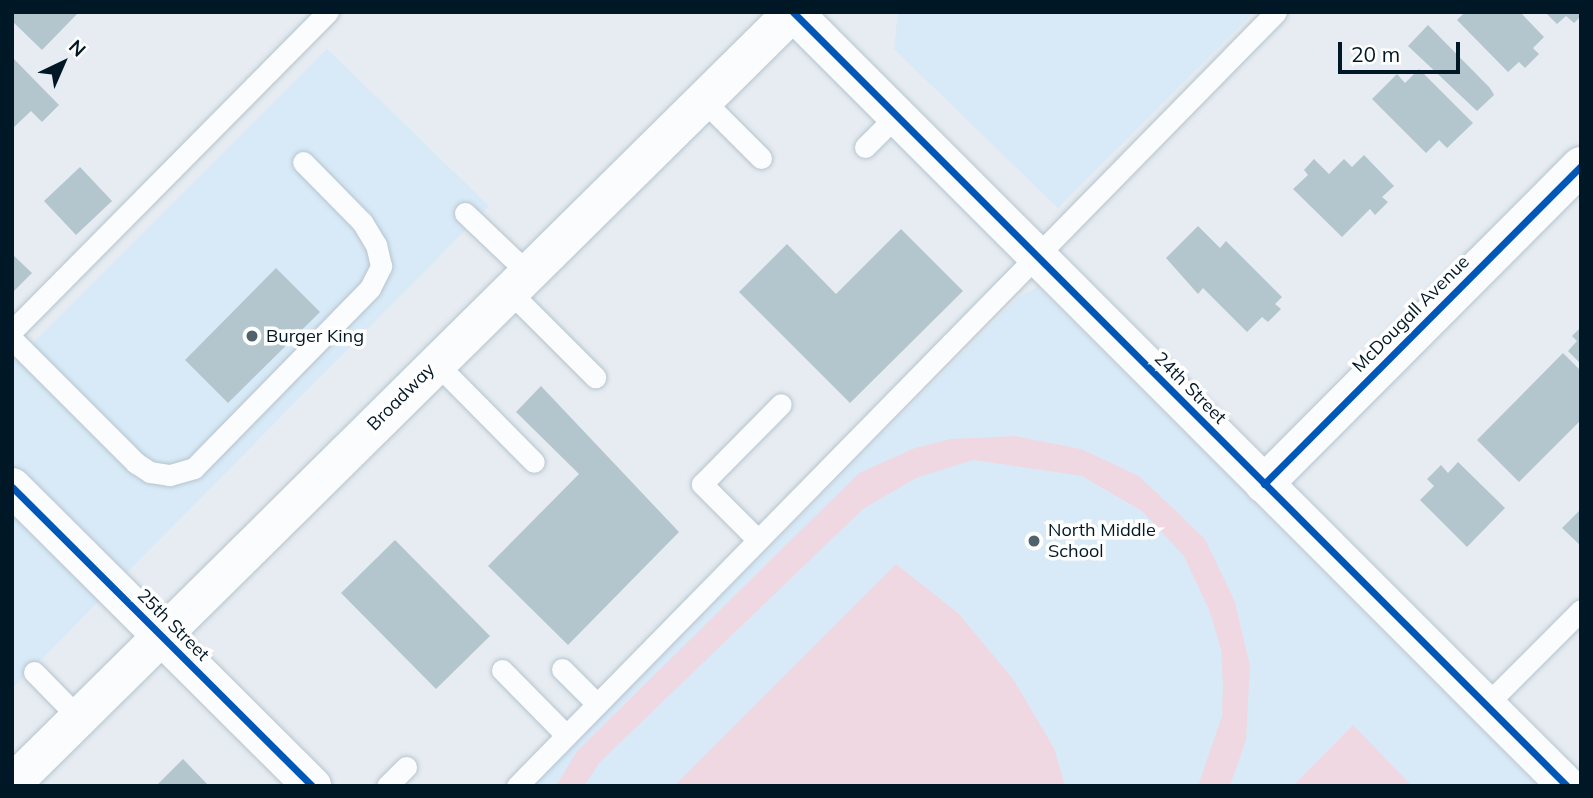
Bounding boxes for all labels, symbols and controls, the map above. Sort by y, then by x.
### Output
north arrow [28,28,98,98]
scale bar [1341,28,1464,72]
text: N [64,34,91,62]
text: 20 m [1351,41,1400,67]
street label: McDougall Avenue [1348,251,1474,377]
place label: Burger King [266,325,364,347]
marker: Burger King [244,328,260,344]
street label: 24th Street [1150,348,1230,428]
street label: Broadway [363,359,439,435]
place label: North Middle School [1048,520,1156,562]
marker: North Middle School [1026,533,1042,549]
street label: 25th Street [133,585,213,665]

